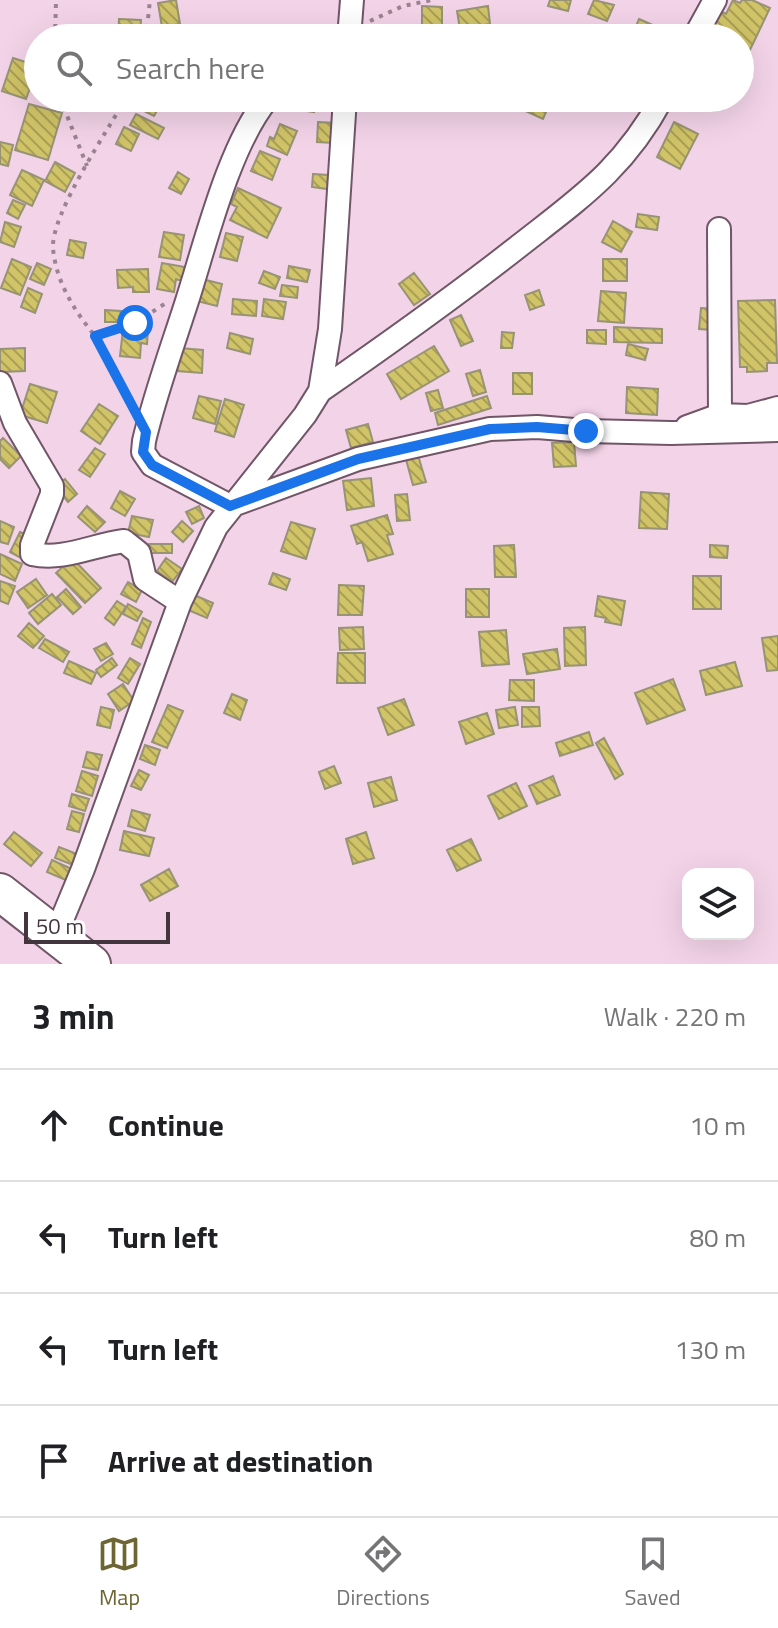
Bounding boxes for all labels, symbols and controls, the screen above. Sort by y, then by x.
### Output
search box [24,24,754,112]
text: Search here [116,45,265,91]
icon: search [52,46,96,90]
route start [117,305,153,341]
route end [568,413,604,449]
map controls [682,868,754,940]
button: layers [682,868,754,940]
scale bar [24,908,170,944]
text: 50 m [36,909,84,943]
text: 3 min [32,990,115,1042]
text: Walk · 220 m [604,997,746,1036]
text: Continue [108,1102,224,1148]
icon: ahead [32,1103,76,1147]
text: 10 m [689,1106,746,1145]
text: Turn left [108,1214,218,1260]
icon: left [32,1215,76,1259]
text: 80 m [689,1218,746,1257]
text: Turn left [108,1326,218,1372]
icon: left [32,1327,76,1371]
text: 130 m [675,1330,746,1369]
text: Arrive at destination [108,1438,373,1484]
icon: arrive [32,1439,76,1483]
tab: Map [97,1532,141,1614]
tab: Directions [336,1532,430,1614]
tab: Saved [625,1532,681,1614]

